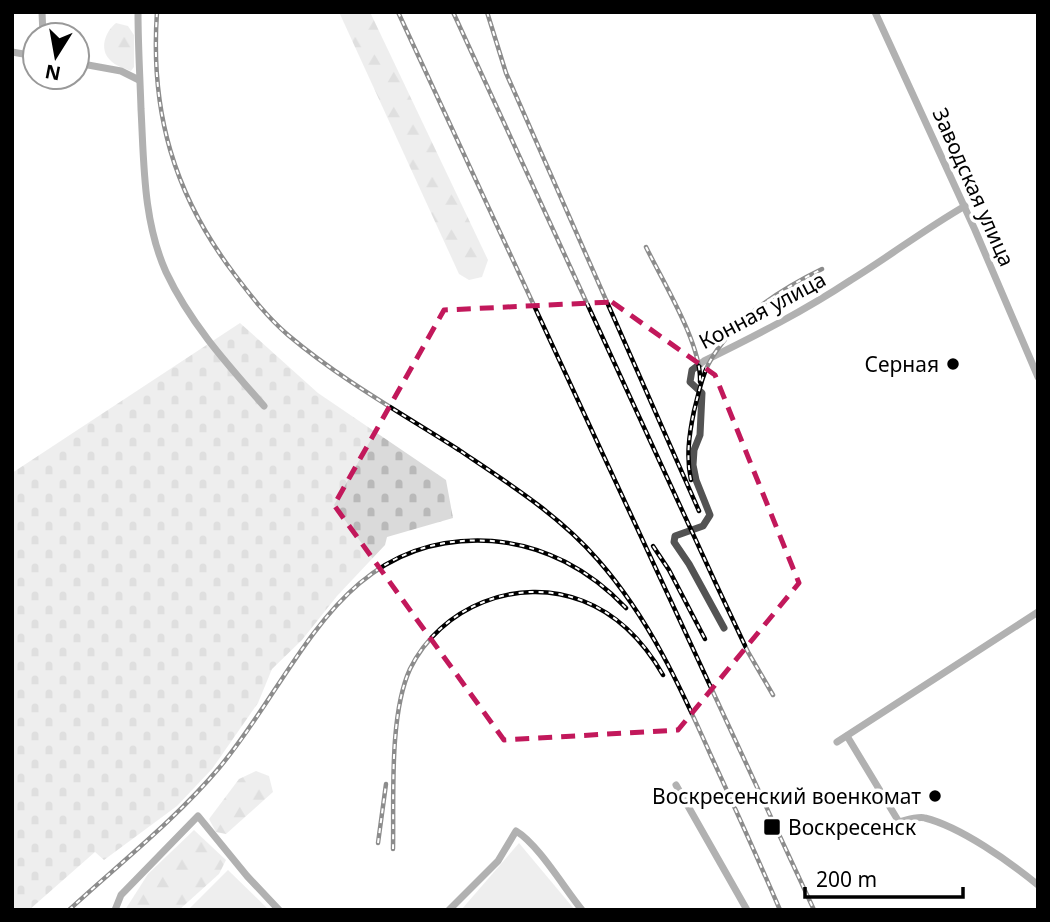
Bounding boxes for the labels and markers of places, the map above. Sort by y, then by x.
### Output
place label: Серная [865,350,939,378]
marker: Серная [945,356,961,372]
place label: Воскресенский военкомат [652,782,921,810]
marker: Воскресенский военкомат [927,788,943,804]
place label: Воскресенск [788,813,916,841]
marker: Воскресенск [762,817,782,837]

